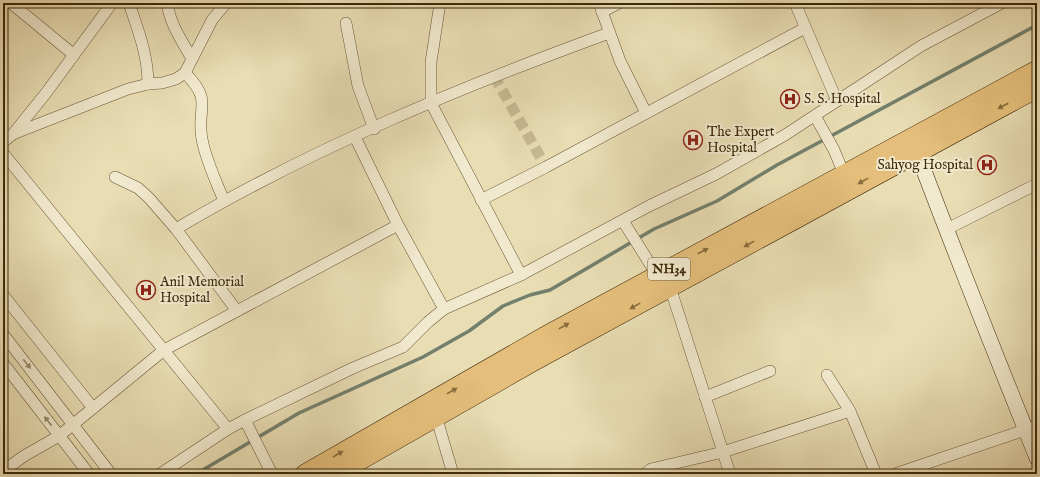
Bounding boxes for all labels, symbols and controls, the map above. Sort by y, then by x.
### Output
hospital icon: S. S. Hospital [779,88,801,110]
place label: S. S. Hospital [804,90,881,108]
one-way arrow [997,103,1008,110]
place label: The Expert Hospital [707,123,775,157]
hospital icon: The Expert Hospital [682,129,704,151]
hospital icon: Sahyog Hospital [976,154,998,176]
place label: Sahyog Hospital [877,156,973,174]
one-way arrow [858,178,869,185]
one-way arrow [744,240,755,247]
one-way arrow [698,247,709,254]
road number: NH34 [648,258,690,280]
place label: Anil Memorial Hospital [159,273,244,307]
hospital icon: Anil Memorial Hospital [135,279,157,301]
one-way arrow [630,303,641,310]
one-way arrow [559,322,570,329]
one-way arrow [23,359,31,370]
one-way arrow [446,387,458,394]
one-way arrow [44,416,52,427]
one-way arrow [333,450,343,458]

